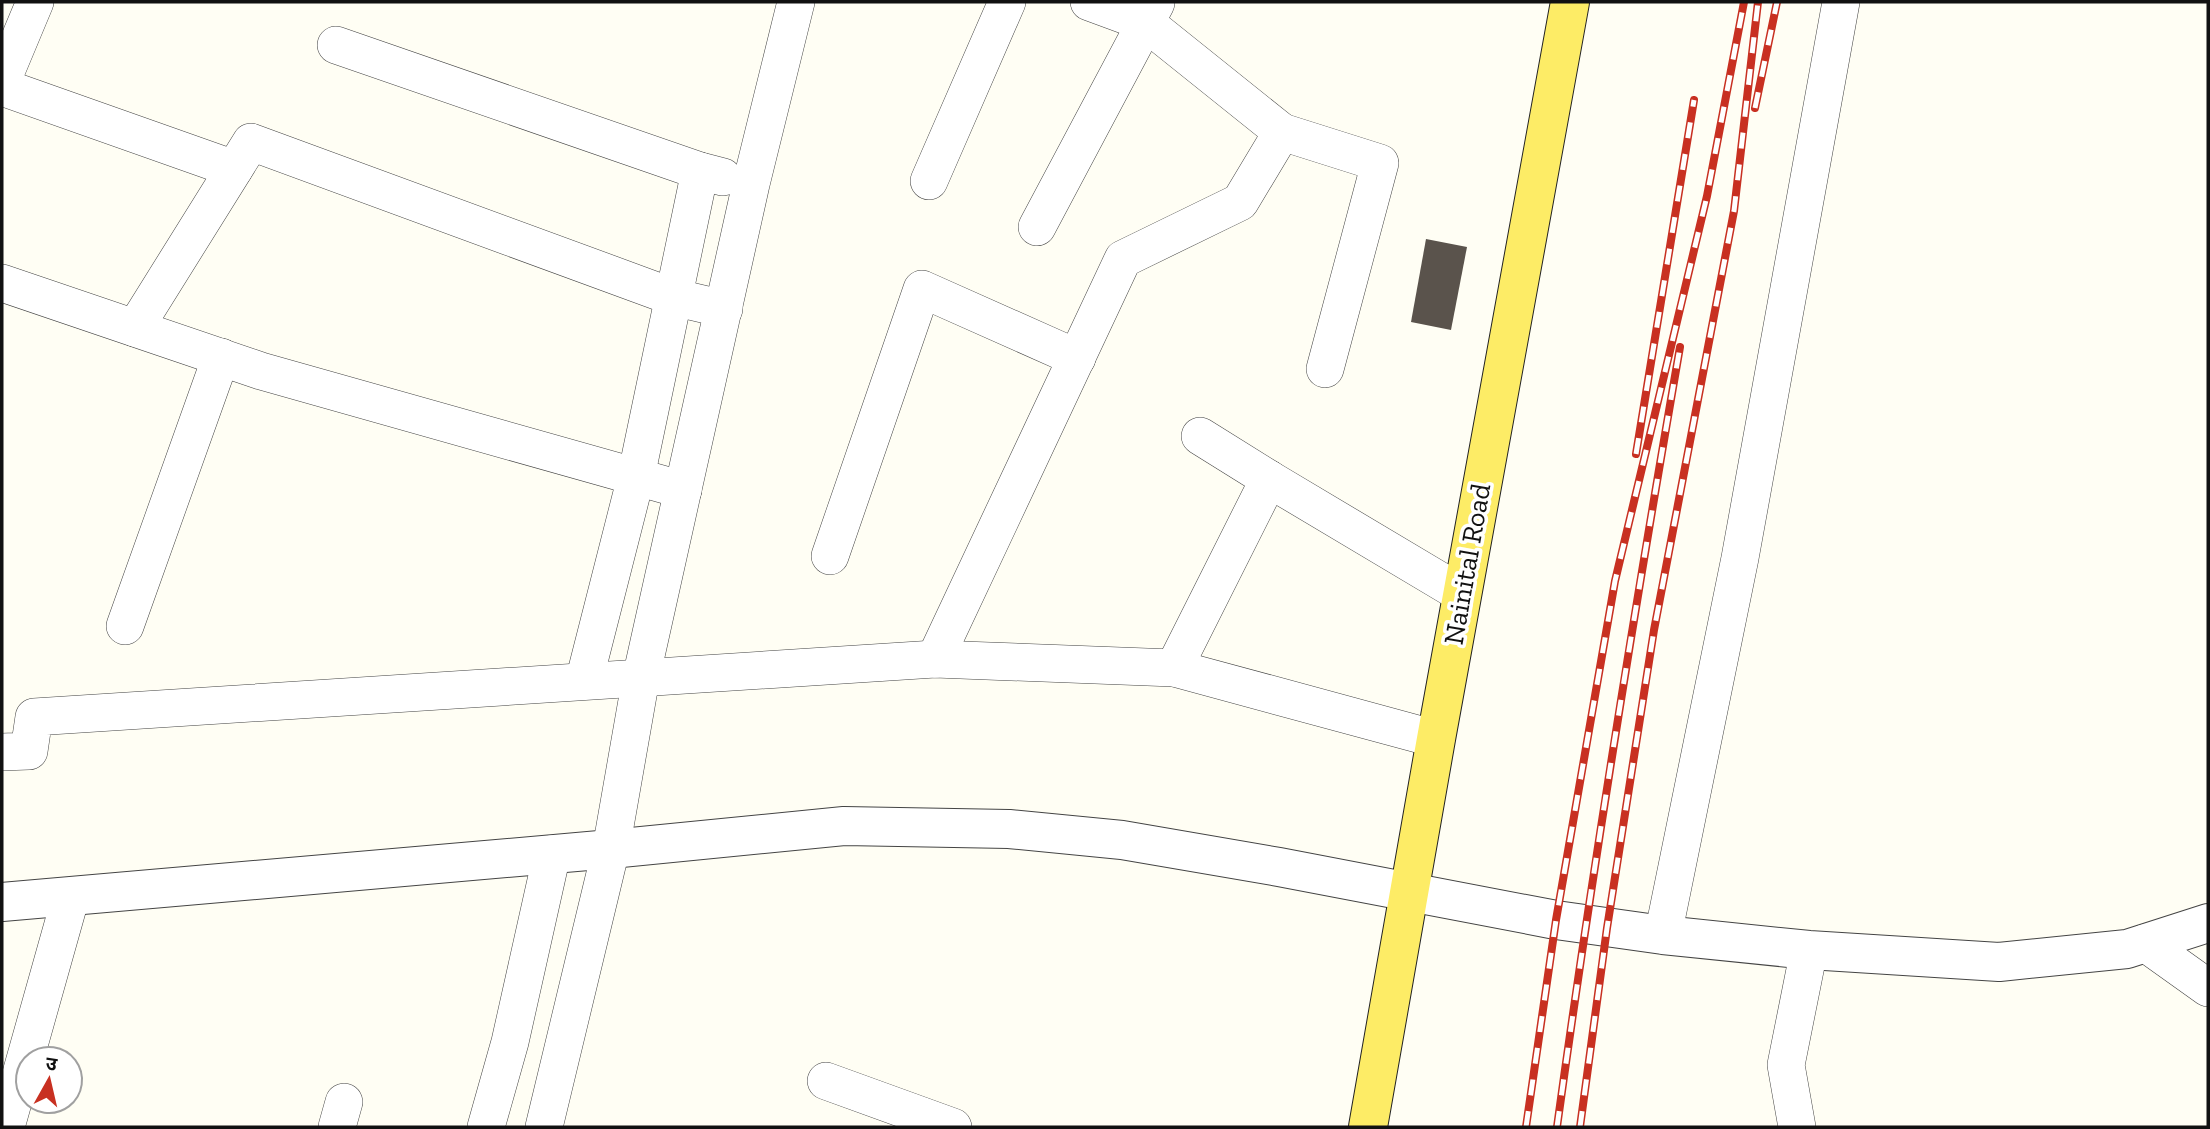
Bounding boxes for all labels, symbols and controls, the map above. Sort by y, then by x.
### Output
street label: Nainital Road [1437,481,1497,647]
north arrow [14,1045,84,1115]
text: उ [44,1051,59,1076]

